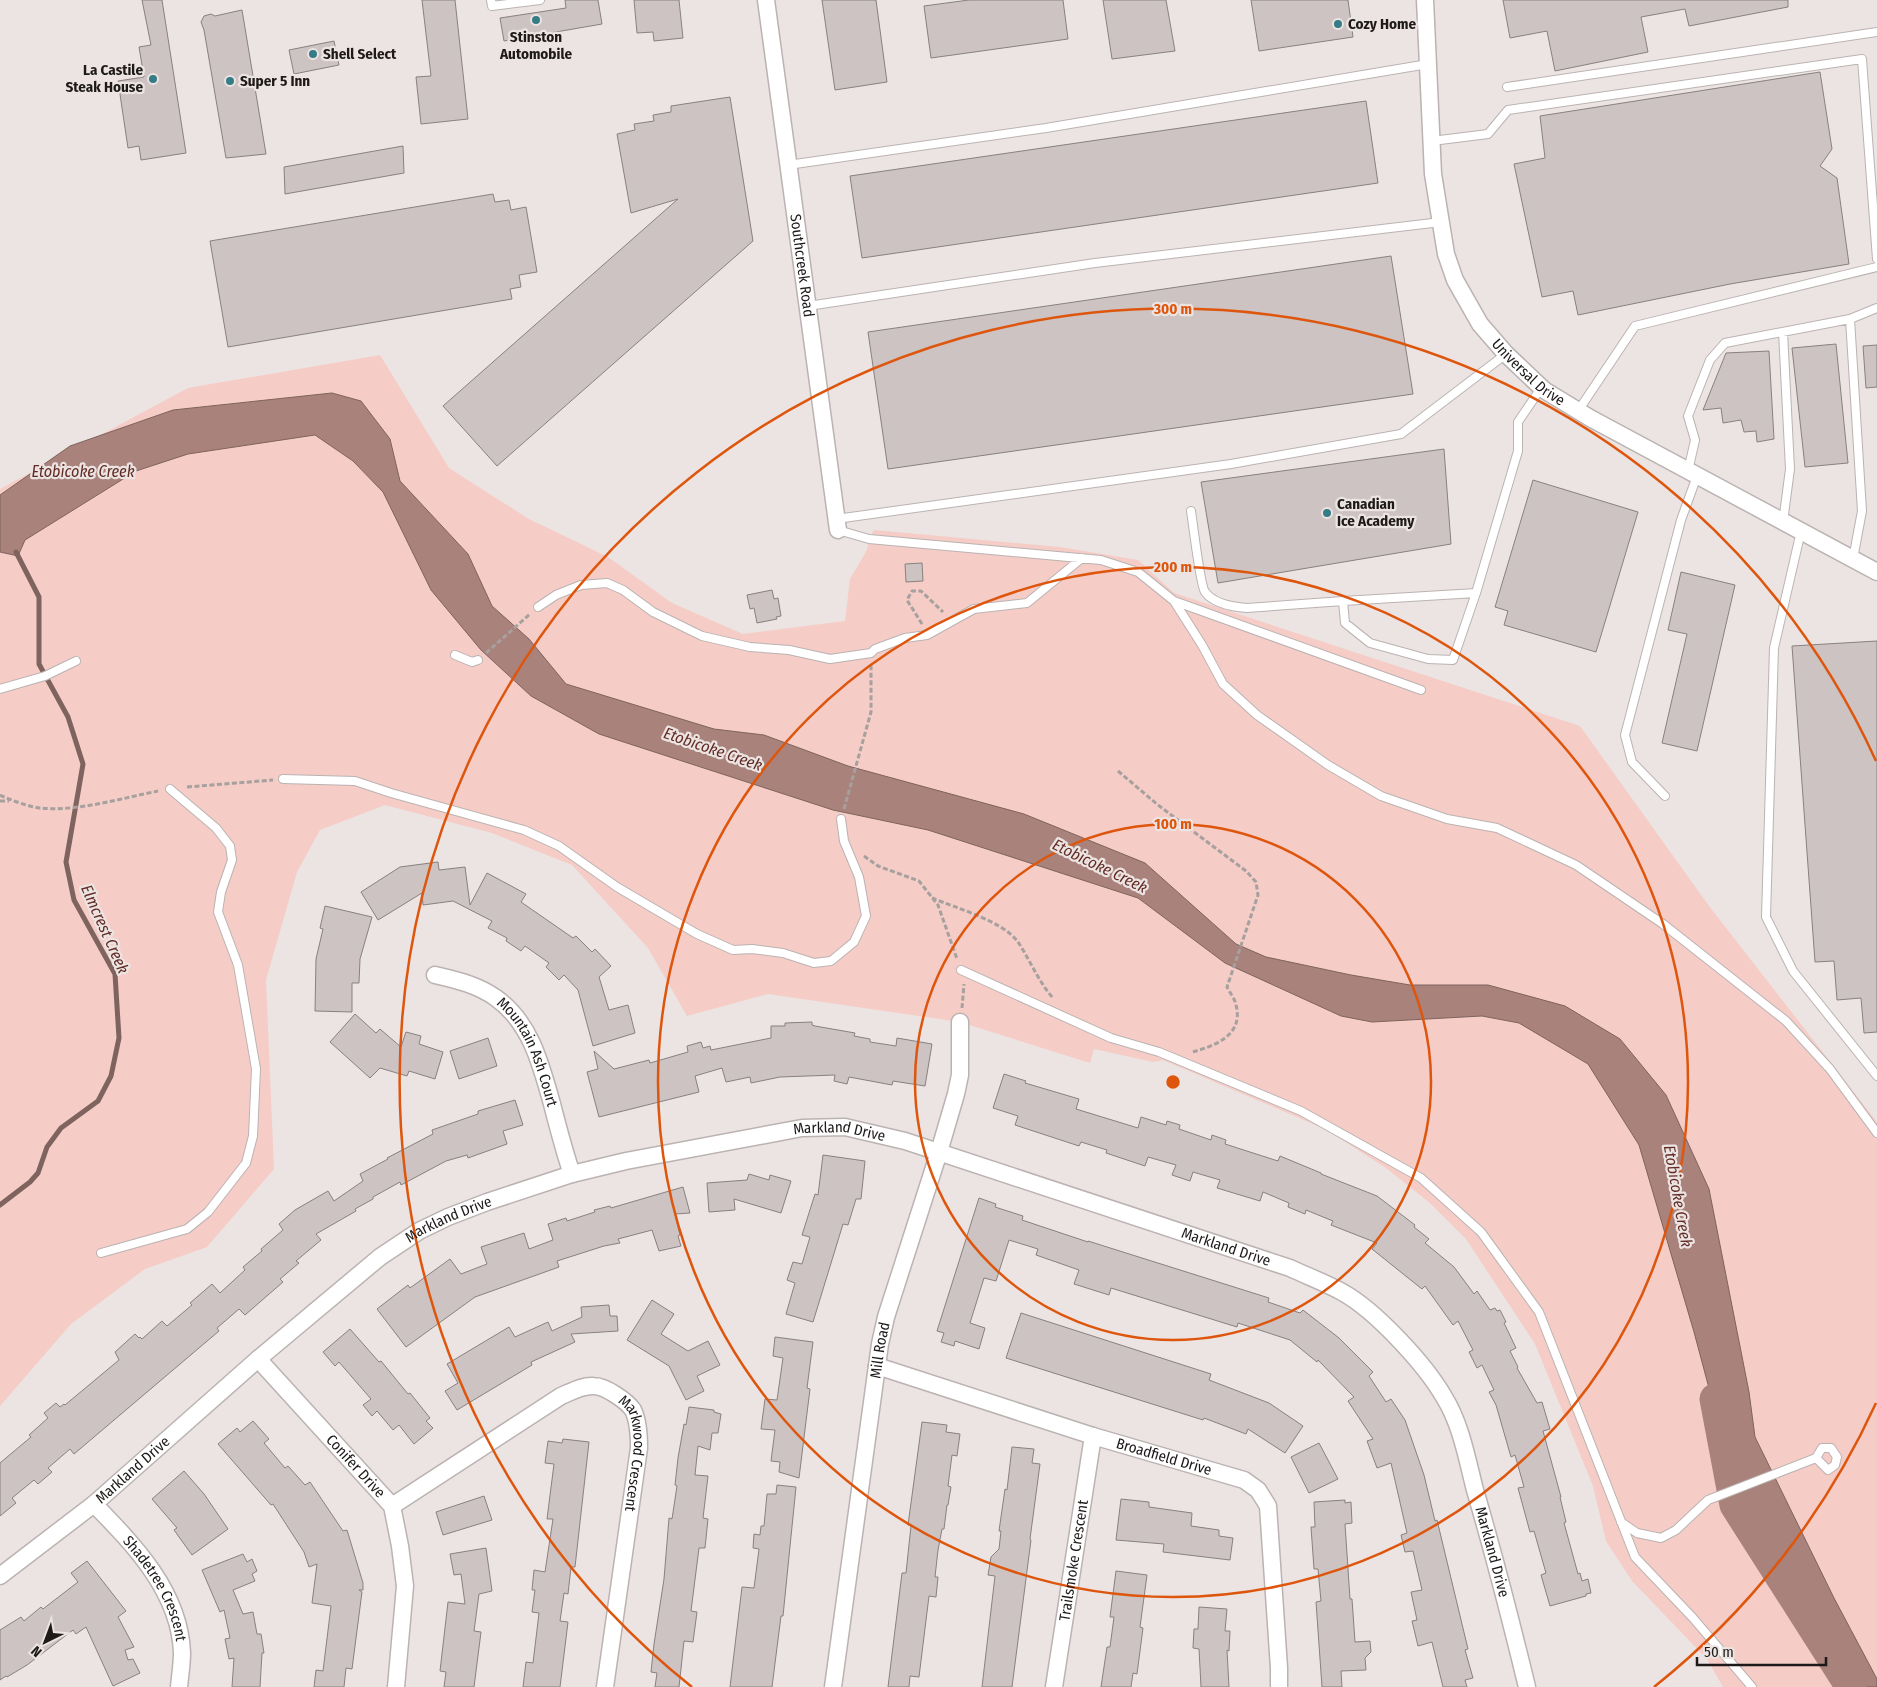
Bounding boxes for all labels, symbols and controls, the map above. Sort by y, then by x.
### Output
marker: Stinston Automobile [530,14,542,26]
place label: Cozy Home [1348,15,1416,33]
marker: Cozy Home [1332,18,1344,30]
place label: Stinston Automobile [499,28,572,63]
place label: Shell Select [323,45,397,63]
marker: Shell Select [307,48,319,60]
place label: La Castile Steak House [66,61,143,96]
place label: Super 5 Inn [240,72,310,90]
marker: La Castile Steak House [147,73,159,85]
marker: Super 5 Inn [224,75,236,87]
street label: Southcreek Road [786,213,818,318]
text: 300 m [1153,300,1192,318]
street label: Universal Drive [1488,335,1568,410]
water label: Etobicoke Creek [31,462,135,481]
place label: Canadian Ice Academy [1337,495,1415,530]
marker: Canadian Ice Academy [1321,507,1333,519]
text: 200 m [1153,558,1192,576]
water label: Etobicoke Creek [661,723,765,775]
text: 100 m [1154,815,1192,833]
water label: Etobicoke Creek [1049,835,1151,897]
water label: Elmcrest Creek [77,882,133,976]
street label: Mountain Ash Court [493,994,561,1109]
centre of rings [1164,1073,1182,1091]
street label: Markland Drive [792,1118,887,1145]
water label: Etobicoke Creek [1660,1144,1696,1249]
street label: Markland Drive [402,1192,494,1247]
street label: Markland Drive [1179,1224,1273,1270]
street label: Mill Road [866,1320,894,1380]
street label: Markwood Crescent [615,1391,648,1513]
street label: Conifer Drive [322,1431,389,1502]
street label: Markland Drive [92,1432,173,1507]
street label: Broadfield Drive [1114,1434,1214,1479]
street label: Trailsmoke Crescent [1055,1499,1092,1622]
street label: Markland Drive [1471,1505,1513,1599]
street label: Shadetree Crescent [119,1532,190,1642]
north arrow [20,1617,70,1667]
scale bar [1697,1634,1826,1666]
text: N [28,1642,45,1660]
text: 50 m [1704,1643,1734,1661]

